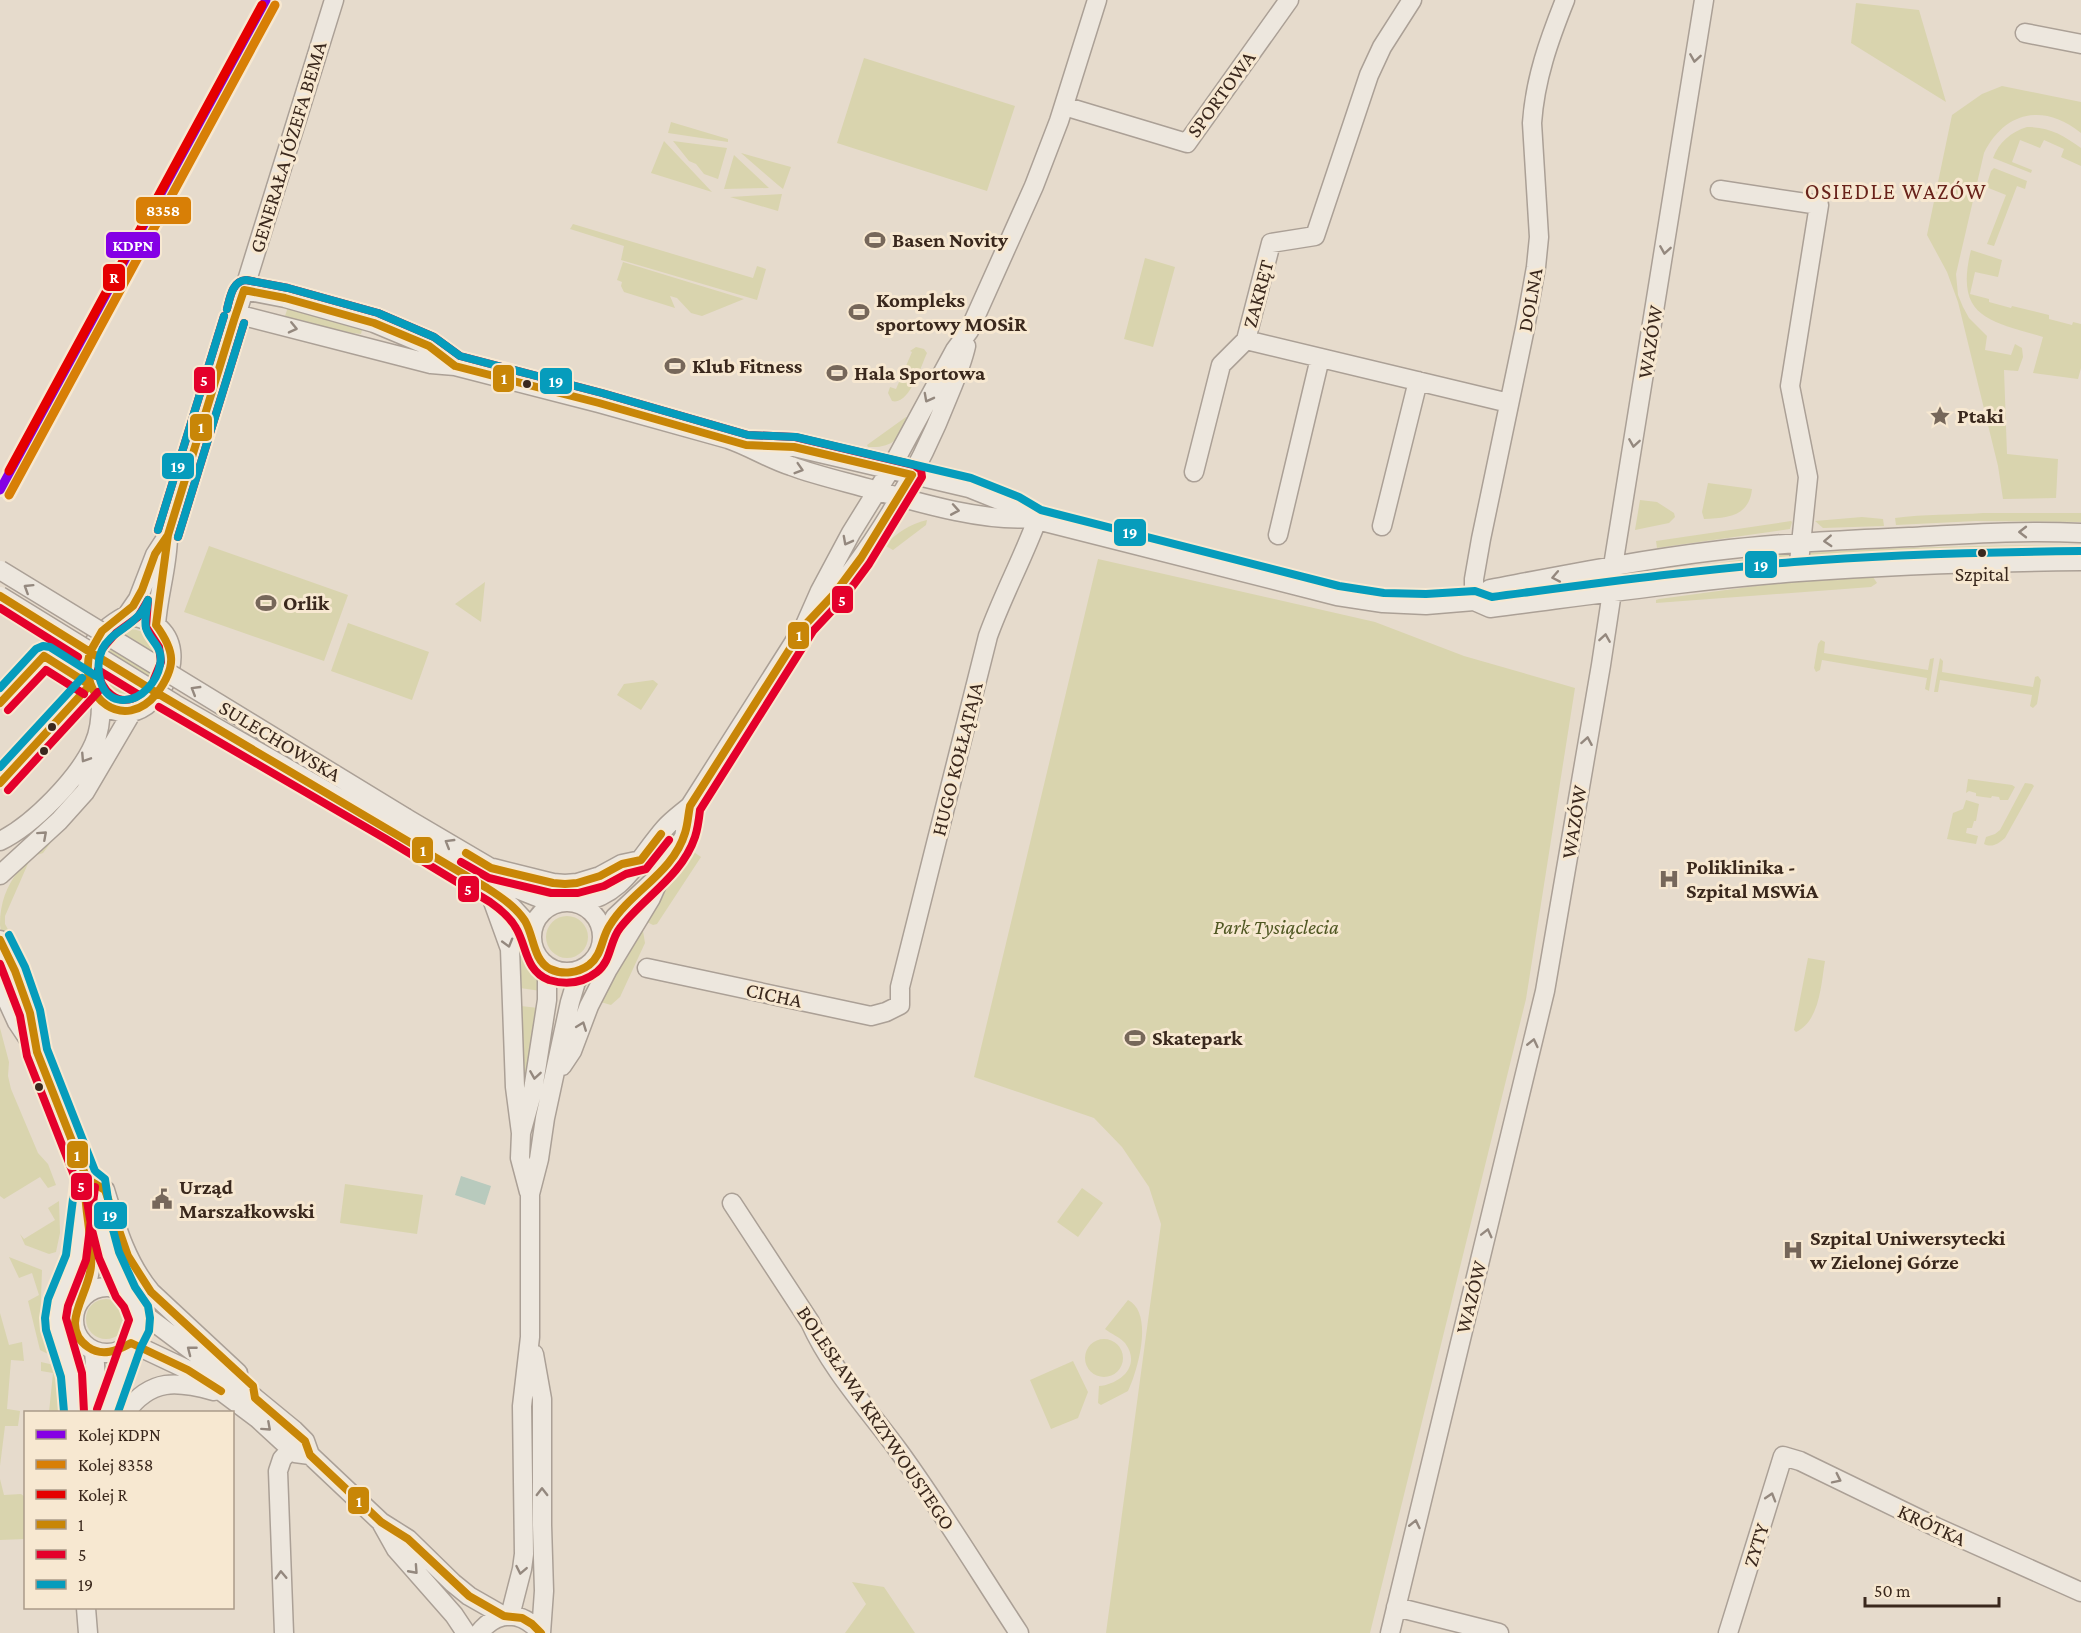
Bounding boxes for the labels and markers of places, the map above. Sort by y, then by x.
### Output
sports icon: Basen Novity [863,228,887,252]
place label: Basen Novity [892,228,1009,252]
place label: Kompleks sportowy MOSiR [876,288,1027,336]
sports icon: Kompleks sportowy MOSiR [847,300,871,324]
sports icon: Klub Fitness [663,354,687,378]
place label: Klub Fitness [692,354,803,378]
sports icon: Hala Sportowa [825,361,849,385]
place label: Hala Sportowa [854,361,986,385]
unlabelled marker [521,378,533,390]
place icon: Ptaki [1928,404,1952,428]
place label: Ptaki [1957,404,2004,428]
marker: Szpital [1976,547,1988,559]
place label: Szpital [1955,563,2009,586]
sports icon: Orlik [254,591,278,615]
place label: Orlik [283,591,330,615]
unlabelled marker [46,721,58,733]
unlabelled marker [38,745,50,757]
place label: Poliklinika - Szpital MSWiA [1686,855,1819,903]
hospital icon: Poliklinika - Szpital MSWiA [1657,867,1681,891]
sports icon: Skatepark [1123,1026,1147,1050]
place label: Skatepark [1152,1026,1243,1050]
unlabelled marker [33,1081,45,1093]
place label: Urząd Marszałkowski [179,1175,315,1223]
public building icon: Urząd Marszałkowski [150,1187,174,1211]
place label: Szpital Uniwersytecki w Zielonej Górze [1809,1226,2005,1274]
hospital icon: Szpital Uniwersytecki w Zielonej Górze [1781,1238,1805,1262]

